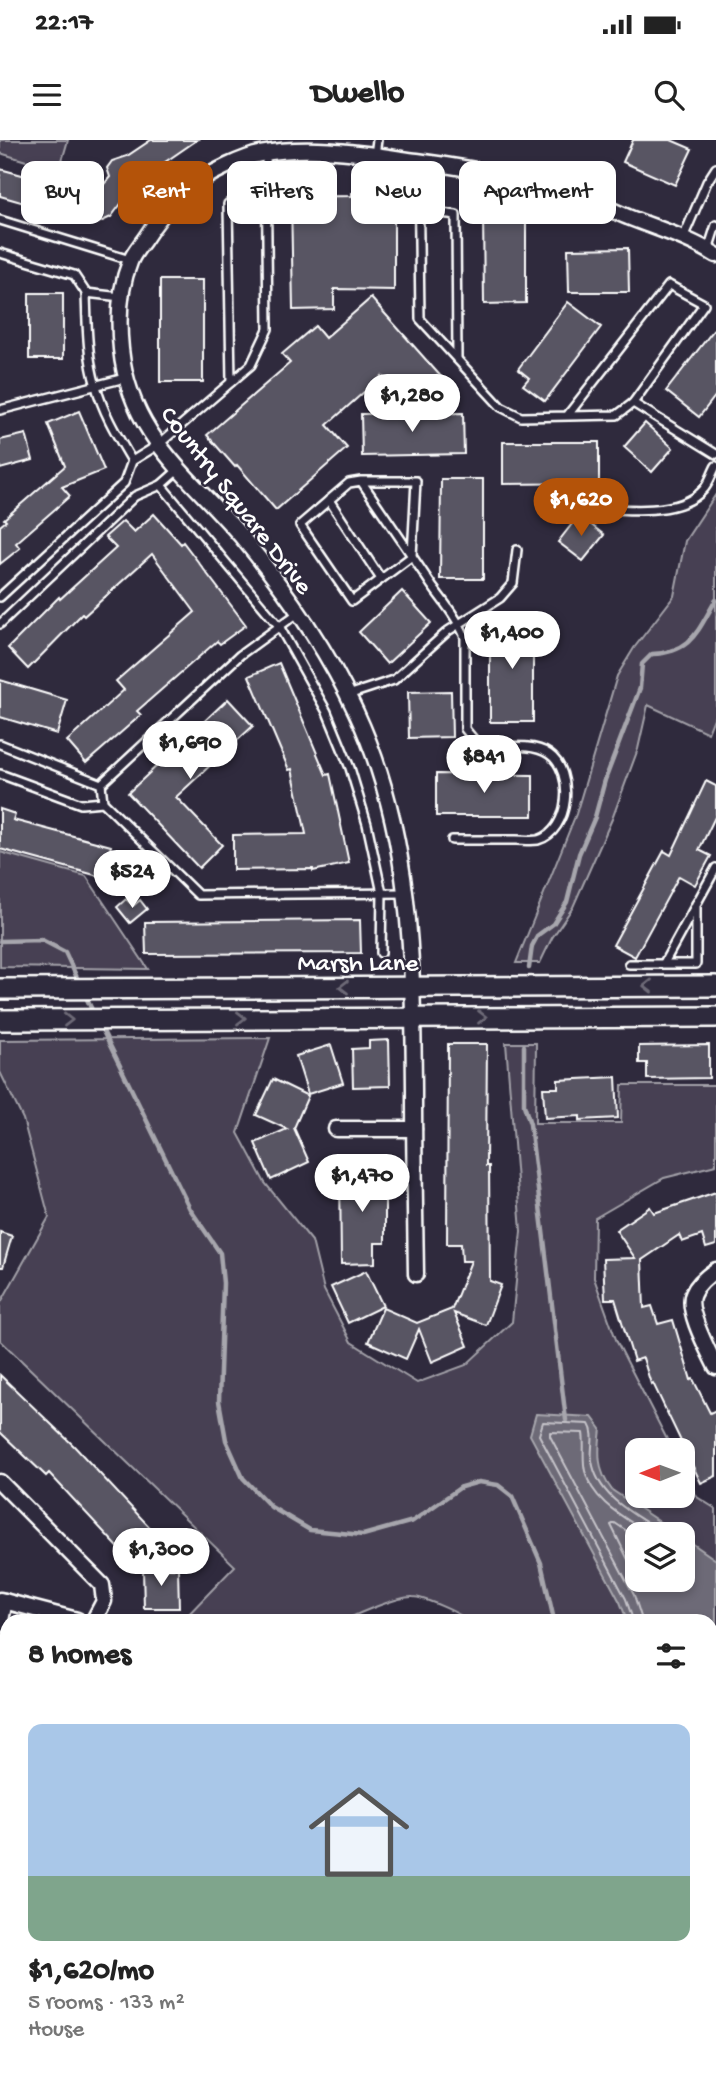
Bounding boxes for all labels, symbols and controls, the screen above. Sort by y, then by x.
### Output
text: 22:17 [35,9,93,40]
icon: menu [28,76,66,114]
text: Dwello [312,76,404,114]
icon: search [650,76,688,114]
chip: Buy [21,161,104,224]
chip: Rent [118,161,213,224]
chip: Filters [227,161,337,224]
chip: New [351,161,445,224]
chip: Apartment [459,161,616,224]
pin: $1,280 [355,374,469,434]
text: $1,280 [380,383,444,410]
street label: Country Square Drive [151,401,318,603]
pin: $1,620 [524,478,638,538]
text: $1,620 [550,487,612,514]
pin: $1,400 [455,612,569,671]
text: $1,400 [480,620,544,647]
pin: $1,690 [133,722,247,781]
text: $1,690 [158,730,222,757]
pin: $841 [443,736,525,795]
text: $841 [462,744,506,771]
pin: $524 [91,850,173,910]
text: $524 [110,859,154,886]
street label: Marsh Lane [297,950,419,981]
one-way arrow [642,978,653,994]
one-way arrow [338,979,349,995]
one-way arrow [477,1009,488,1025]
one-way arrow [236,1010,246,1026]
one-way arrow [63,1012,74,1027]
pin: $1,470 [305,1154,419,1214]
text: $1,470 [331,1163,393,1190]
north arrow [625,1438,695,1508]
map controls [625,1438,695,1592]
button: layers [625,1522,695,1592]
pin: $1,300 [104,1528,218,1588]
text: $1,300 [129,1537,193,1564]
icon: filters [652,1637,690,1675]
text: 8 homes [28,1639,131,1674]
icon: home [296,1769,422,1895]
text: $1,620/mo [28,1955,154,1990]
text: 5 rooms · 133 m² [28,1990,185,2017]
text: House [28,2017,84,2044]

